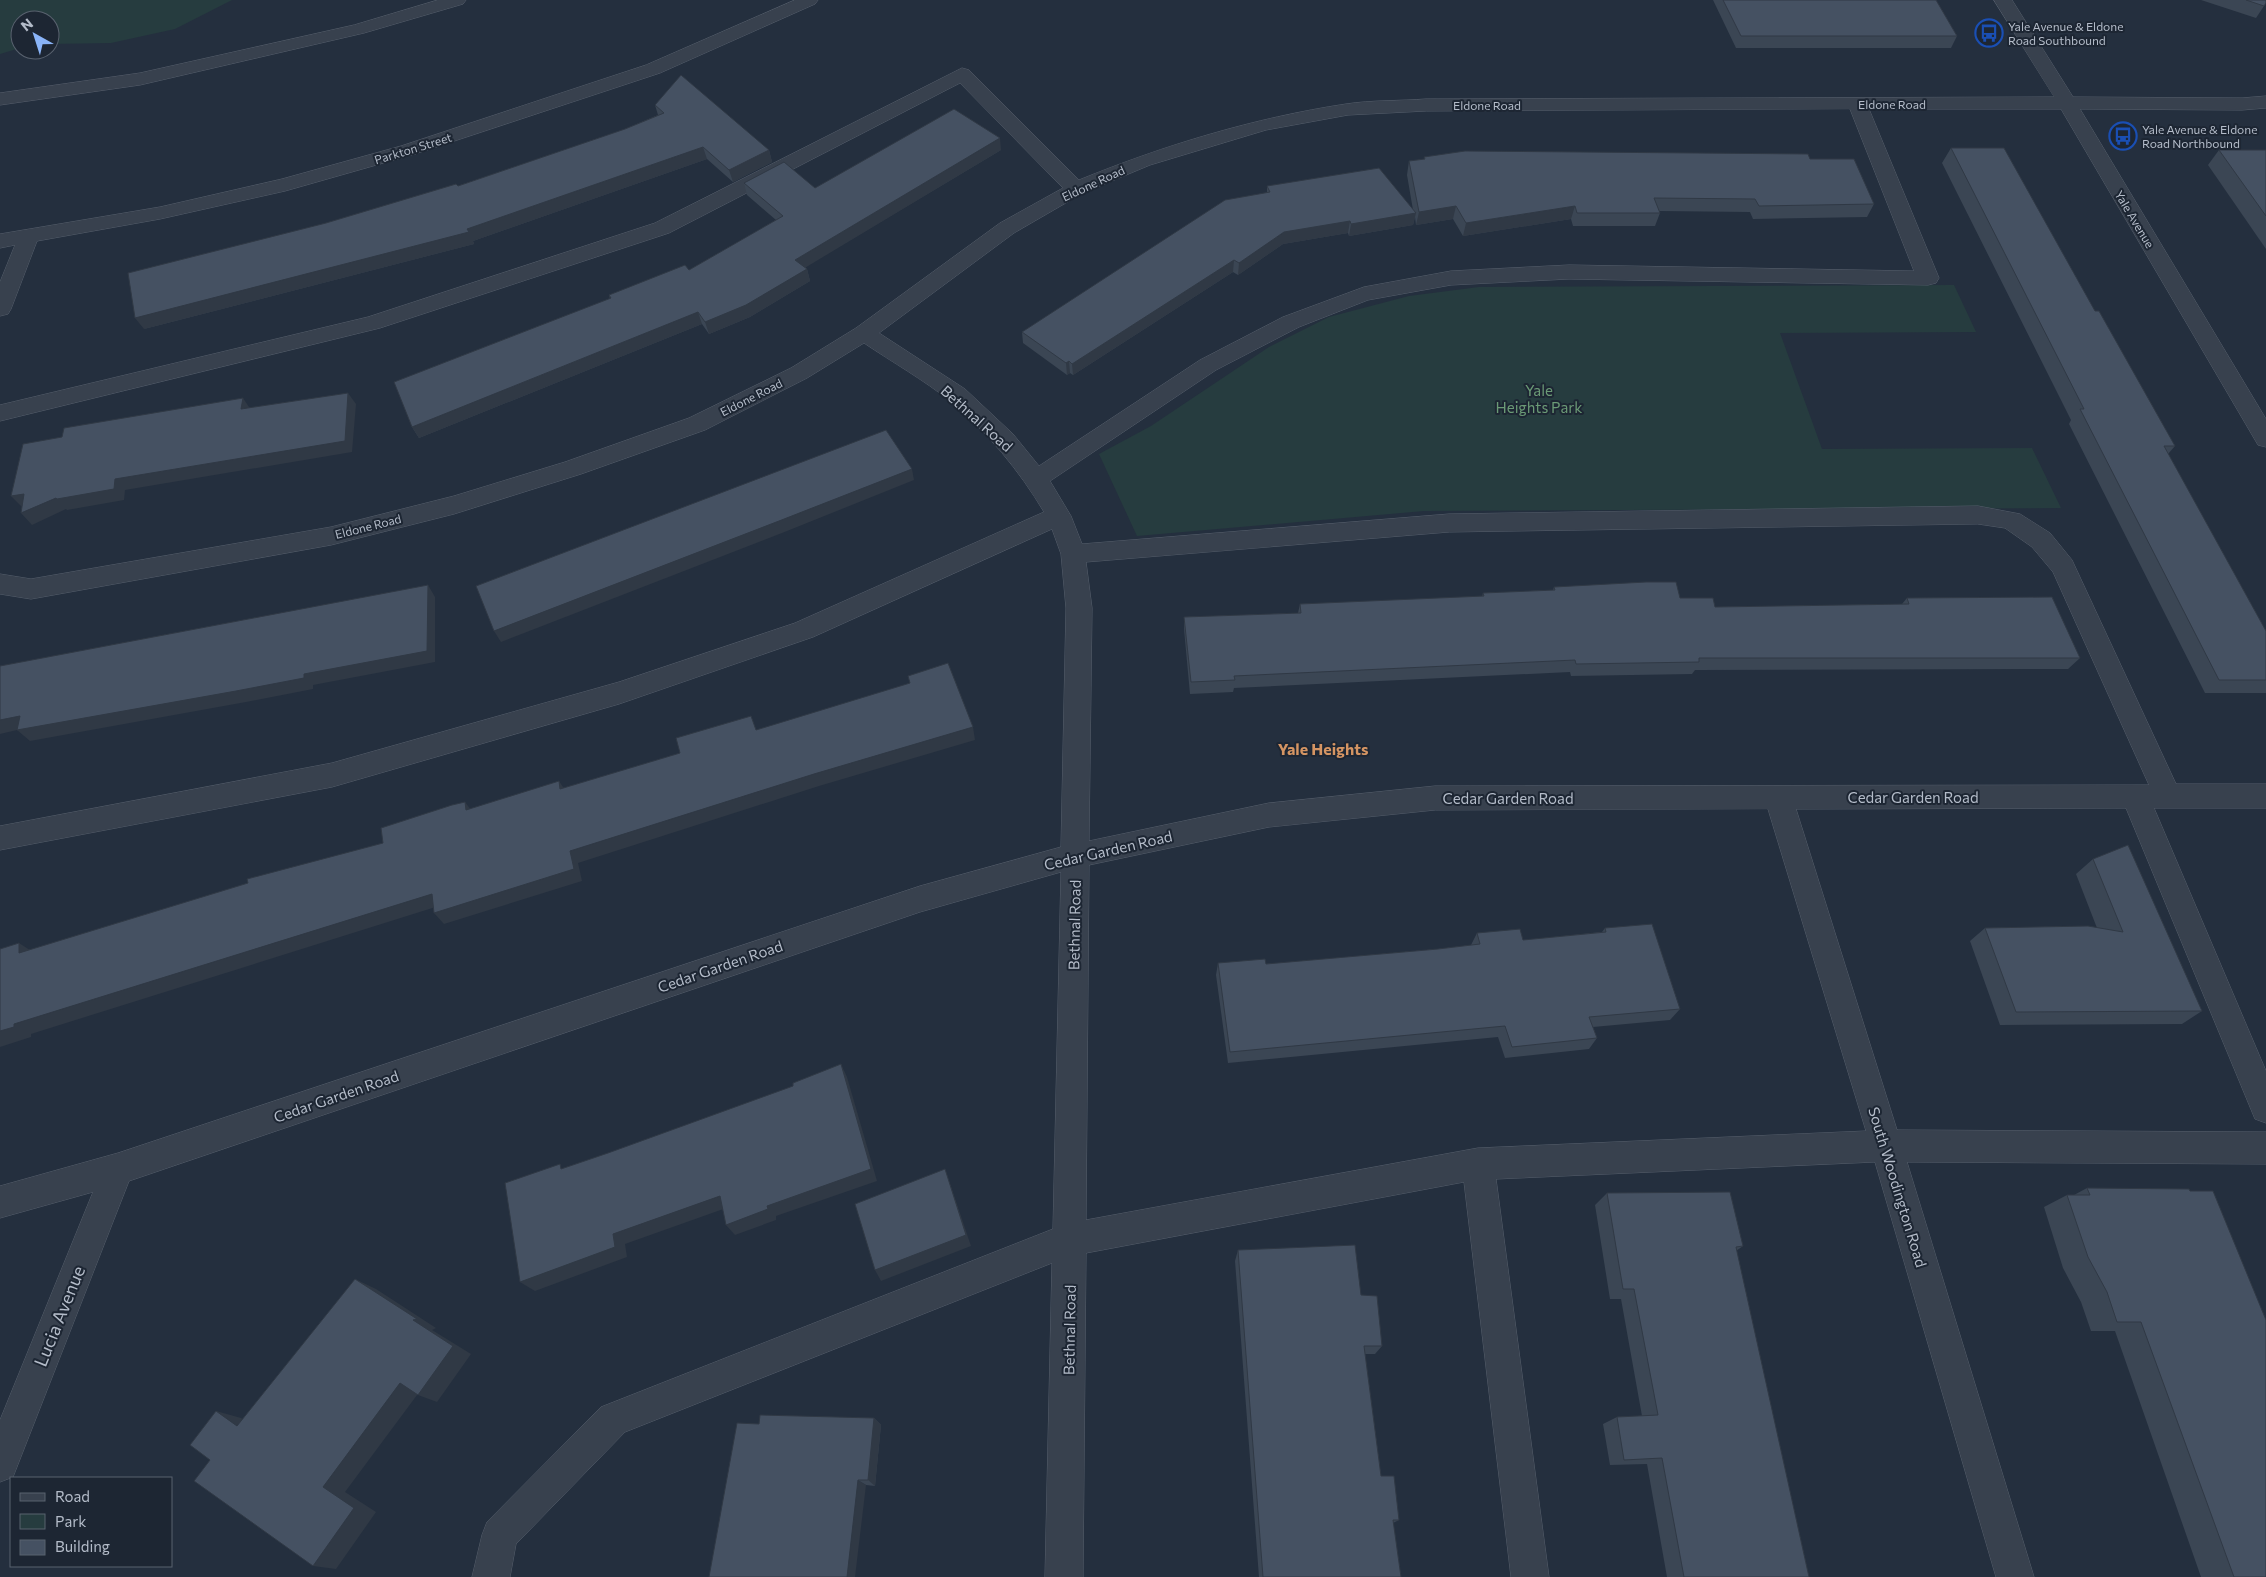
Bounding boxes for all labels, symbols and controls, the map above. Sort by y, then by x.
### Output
north arrow [10,10,60,60]
text: N [17,15,36,34]
bus stop icon: Yale Avenue & Eldone Road Southbound [1974,18,2004,48]
place label: Yale Avenue & Eldone Road Southbound [2008,19,2123,47]
street label: Eldone Road [1858,97,1926,111]
street label: Eldone Road [1453,98,1521,112]
bus stop icon: Yale Avenue & Eldone Road Northbound [2108,121,2138,151]
place label: Yale Avenue & Eldone Road Northbound [2142,122,2257,150]
street label: Parkton Street [373,130,453,166]
street label: Eldone Road [1059,162,1127,204]
street label: Yale Avenue [2112,188,2158,250]
street label: Eldone Road [718,375,784,419]
street label: Bethnal Road [937,381,1017,455]
park label: Yale Heights Park [1496,381,1582,416]
street label: Eldone Road [333,511,403,541]
district label: Yale Heights [1278,739,1368,758]
street label: Cedar Garden Road [1847,788,1979,806]
street label: Cedar Garden Road [1442,789,1574,807]
street label: Cedar Garden Road [1042,826,1174,874]
street label: Bethnal Road [1064,880,1084,970]
street label: Cedar Garden Road [655,936,785,996]
street label: Cedar Garden Road [271,1066,401,1126]
street label: South Woodington Road [1865,1105,1931,1269]
street label: Lucia Avenue [29,1262,89,1370]
street label: Bethnal Road [1059,1285,1079,1375]
legend [10,1477,172,1567]
text: Road [55,1487,90,1505]
text: Park [55,1512,86,1530]
text: Building [55,1537,110,1555]

